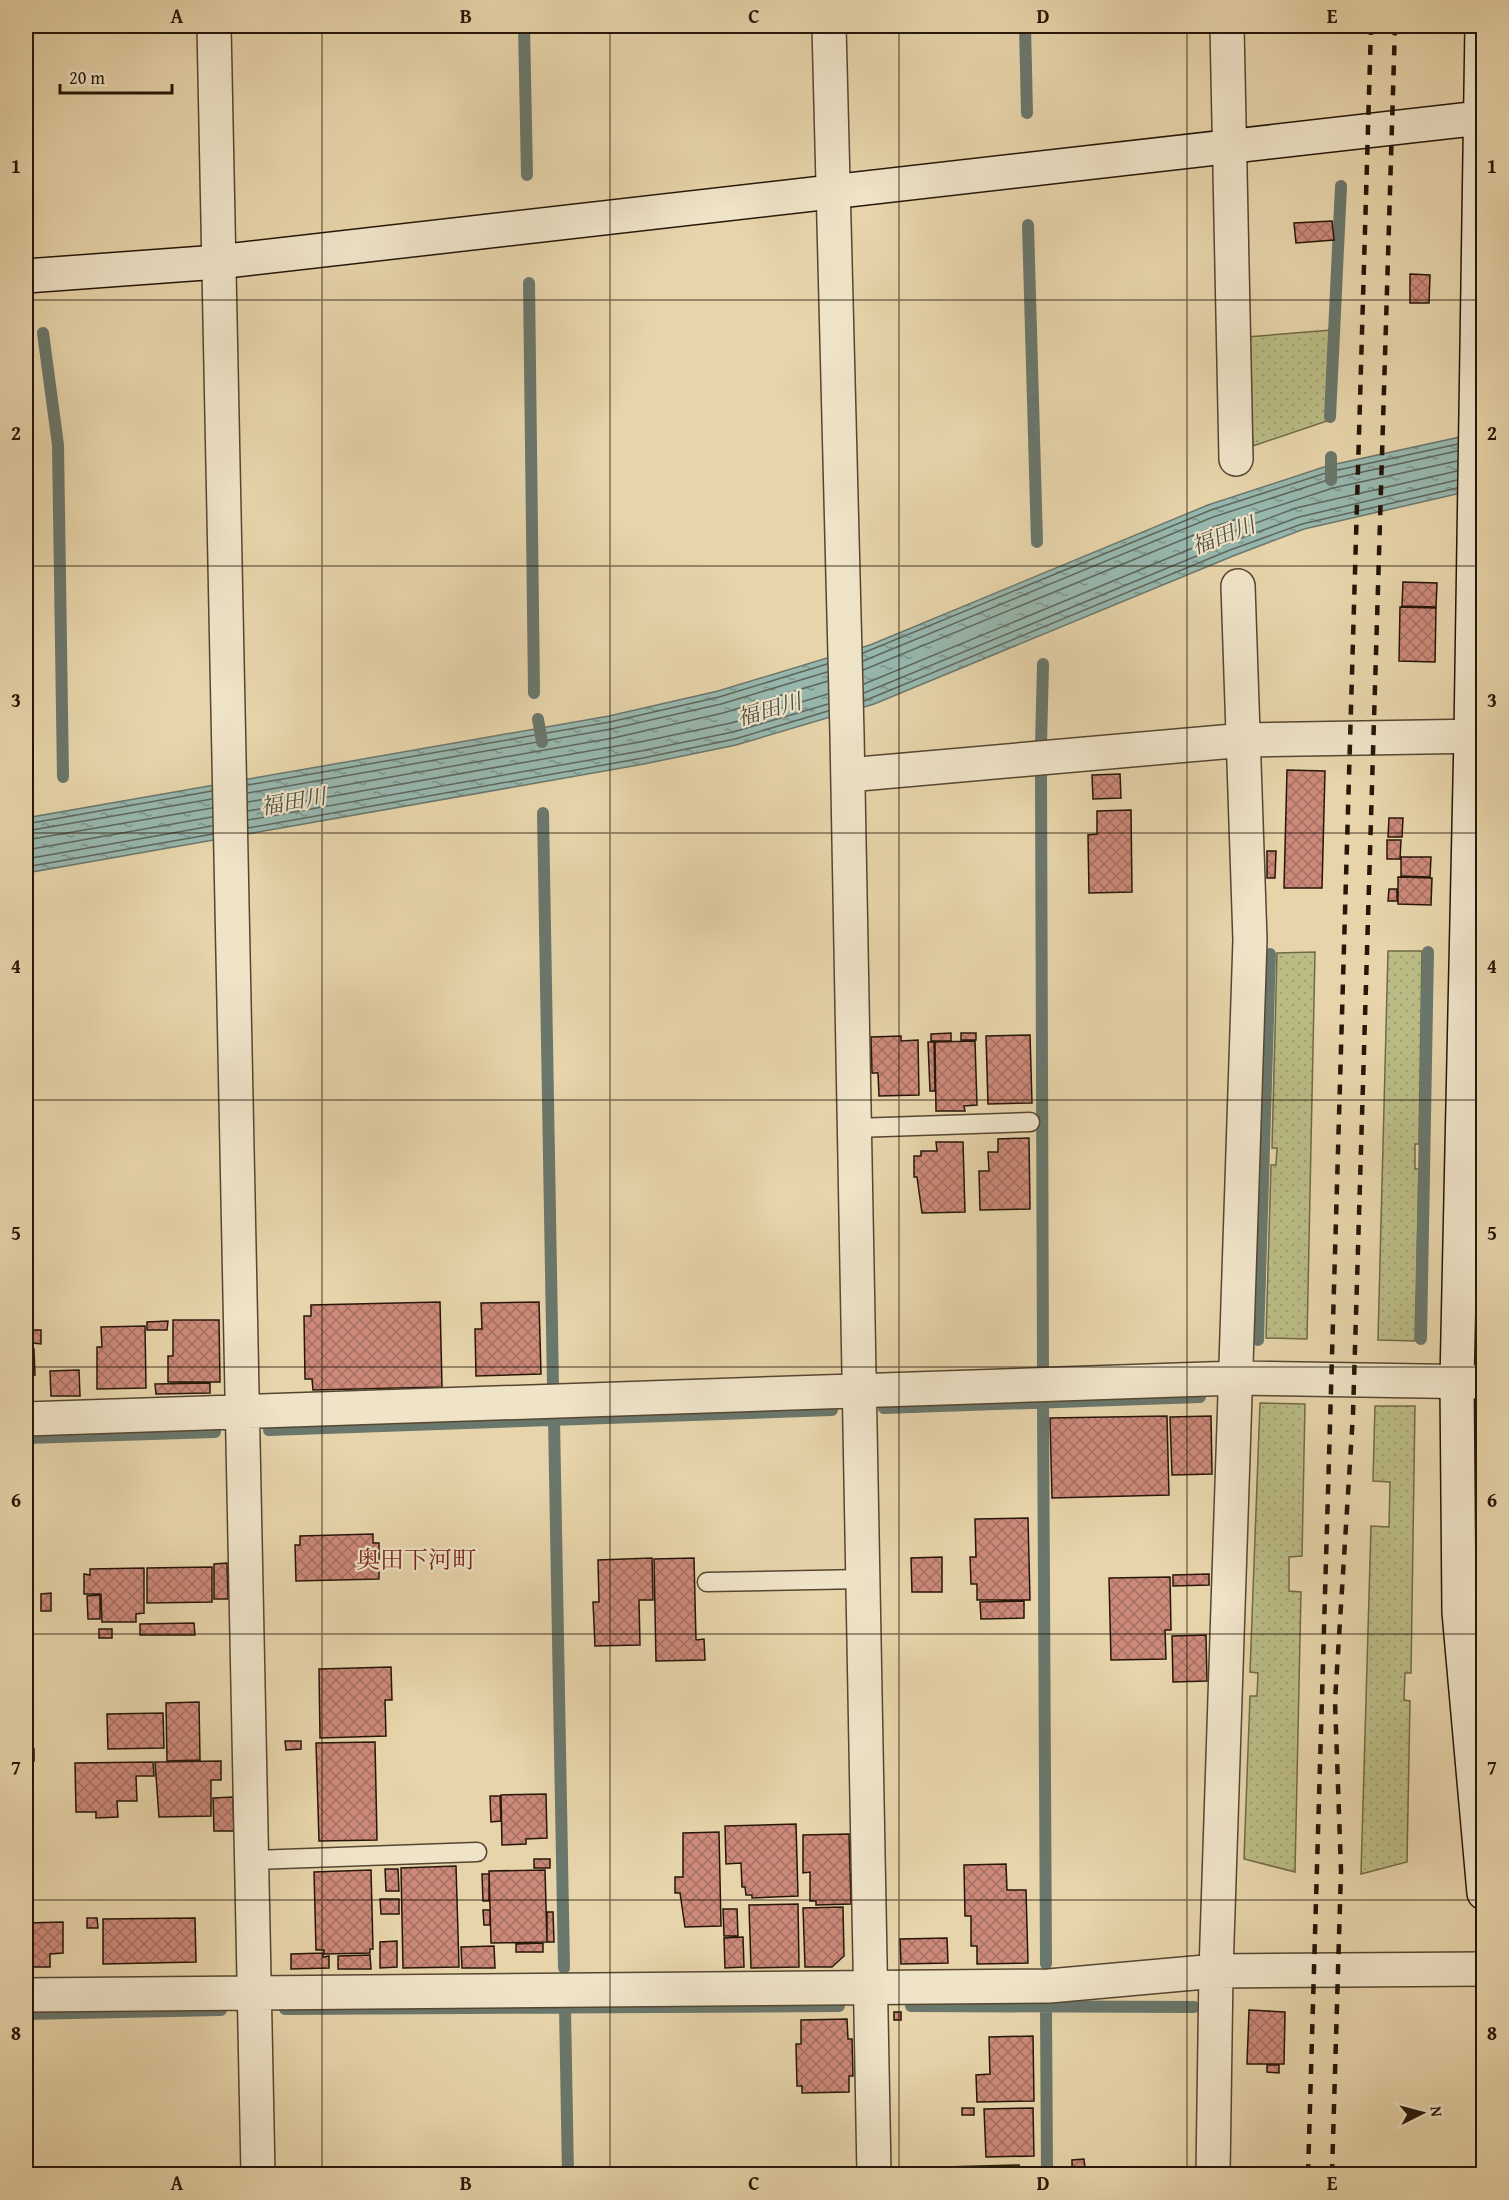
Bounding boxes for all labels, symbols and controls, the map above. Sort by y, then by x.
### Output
text: A [171,1,184,30]
text: B [460,1,472,30]
text: C [748,1,760,30]
text: D [1036,1,1050,30]
text: E [1327,1,1338,30]
scale bar [60,57,172,95]
text: 20 m [69,64,105,91]
text: 1 [11,151,21,180]
text: 1 [1487,151,1497,180]
text: 2 [11,418,21,447]
text: 2 [1487,418,1497,447]
water label: 福田川 [1186,508,1261,562]
water label: 福田川 [733,684,807,733]
text: 3 [11,685,21,714]
text: 3 [1487,685,1497,714]
water label: 福田川 [258,779,330,822]
text: 4 [11,951,21,980]
text: 4 [1487,951,1497,980]
text: 5 [11,1218,21,1247]
text: 5 [1487,1218,1497,1247]
text: 6 [11,1485,21,1514]
text: 6 [1487,1485,1497,1514]
district label: 奥田下河町 [356,1542,476,1577]
text: 7 [11,1752,21,1781]
text: 7 [1487,1752,1497,1781]
text: 8 [11,2018,21,2047]
text: 8 [1487,2018,1497,2047]
north arrow [1392,2083,1452,2143]
text: N [1424,2105,1449,2118]
text: A [171,2168,184,2197]
text: B [460,2168,472,2197]
text: C [748,2168,760,2197]
text: D [1036,2168,1050,2197]
text: E [1327,2168,1338,2197]

